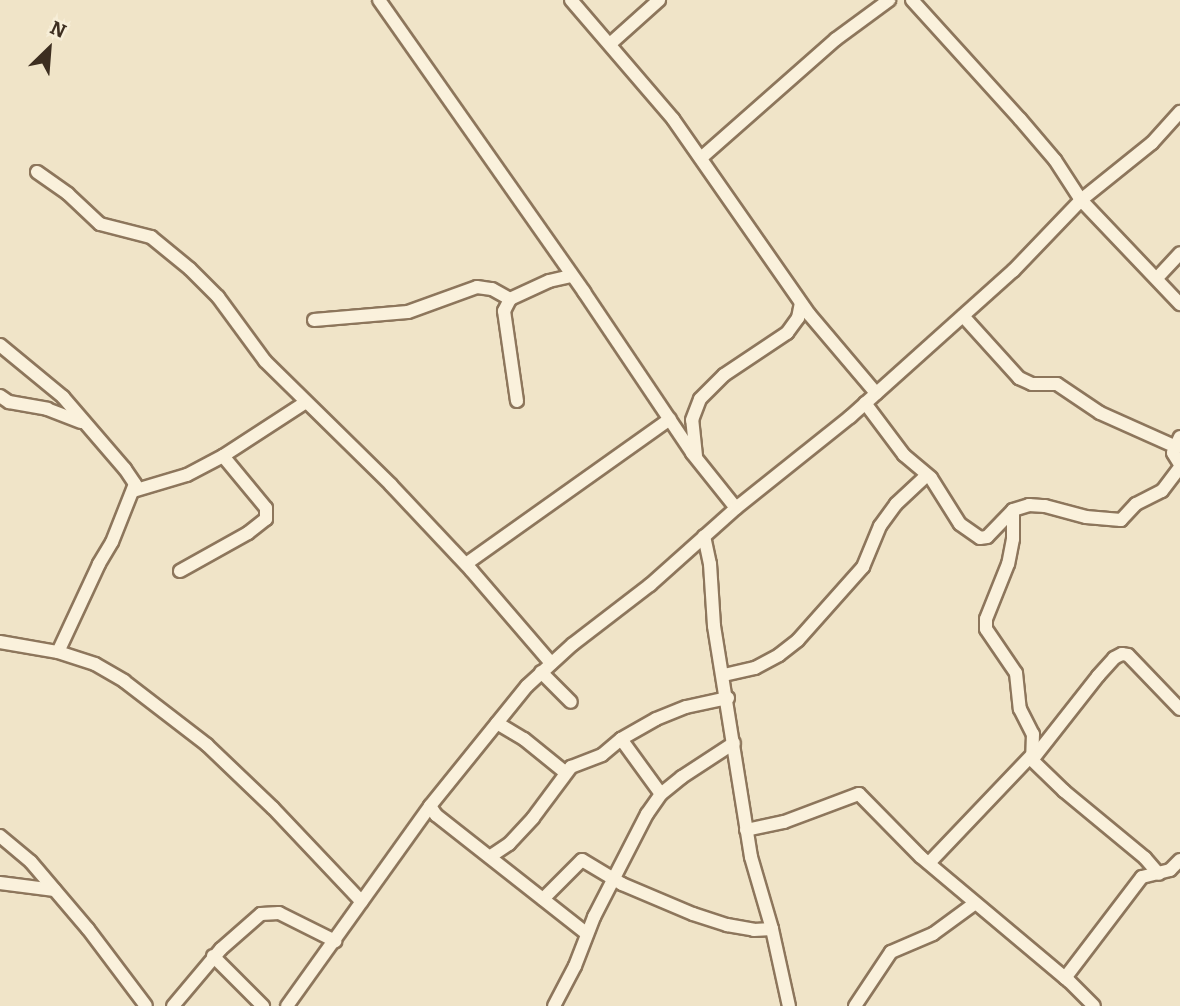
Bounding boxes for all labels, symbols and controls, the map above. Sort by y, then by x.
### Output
north arrow [14,14,84,84]
text: N [47,16,70,43]

